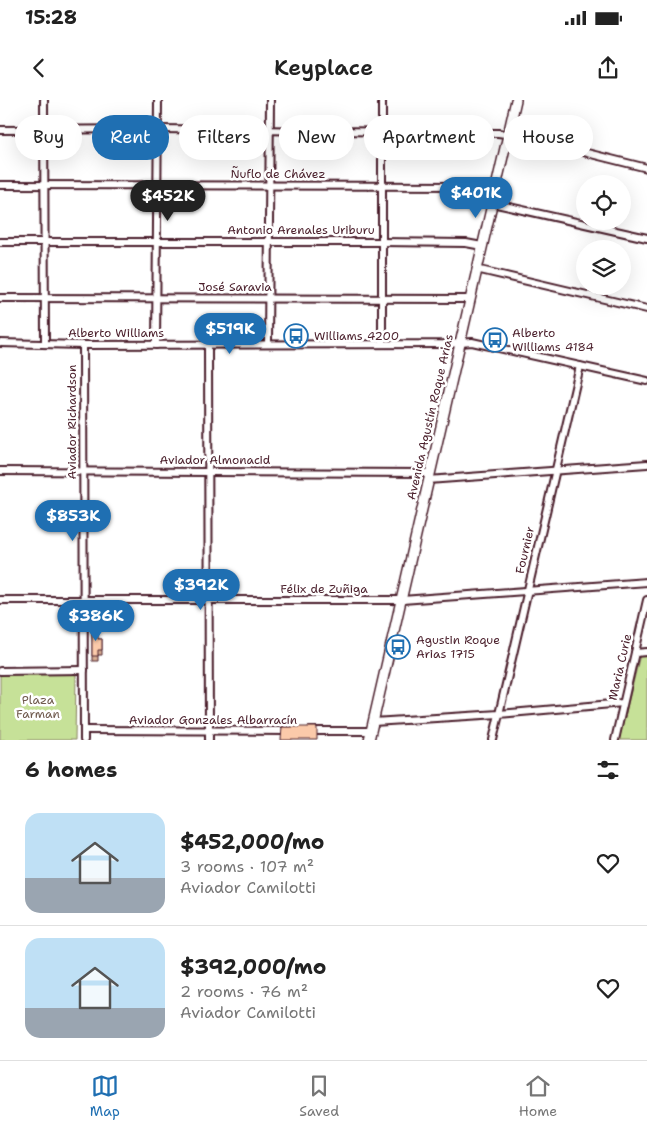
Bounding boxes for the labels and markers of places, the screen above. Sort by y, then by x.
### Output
pin: $401K [441,176,511,219]
pin: $452K [133,180,203,222]
pin: $519K [195,312,265,355]
bus stop icon: Williams 4200 [283,323,309,349]
place label: Alberto Williams 4184 [512,325,594,355]
bus stop icon: Alberto Williams 4184 [482,327,508,353]
place label: Williams 4200 [314,328,399,344]
pin: $853K [38,500,108,542]
pin: $392K [166,568,236,611]
pin: $386K [61,600,131,642]
place label: Agustin Roque Arias 1715 [416,632,500,662]
bus stop icon: Agustin Roque Arias 1715 [385,634,411,660]

